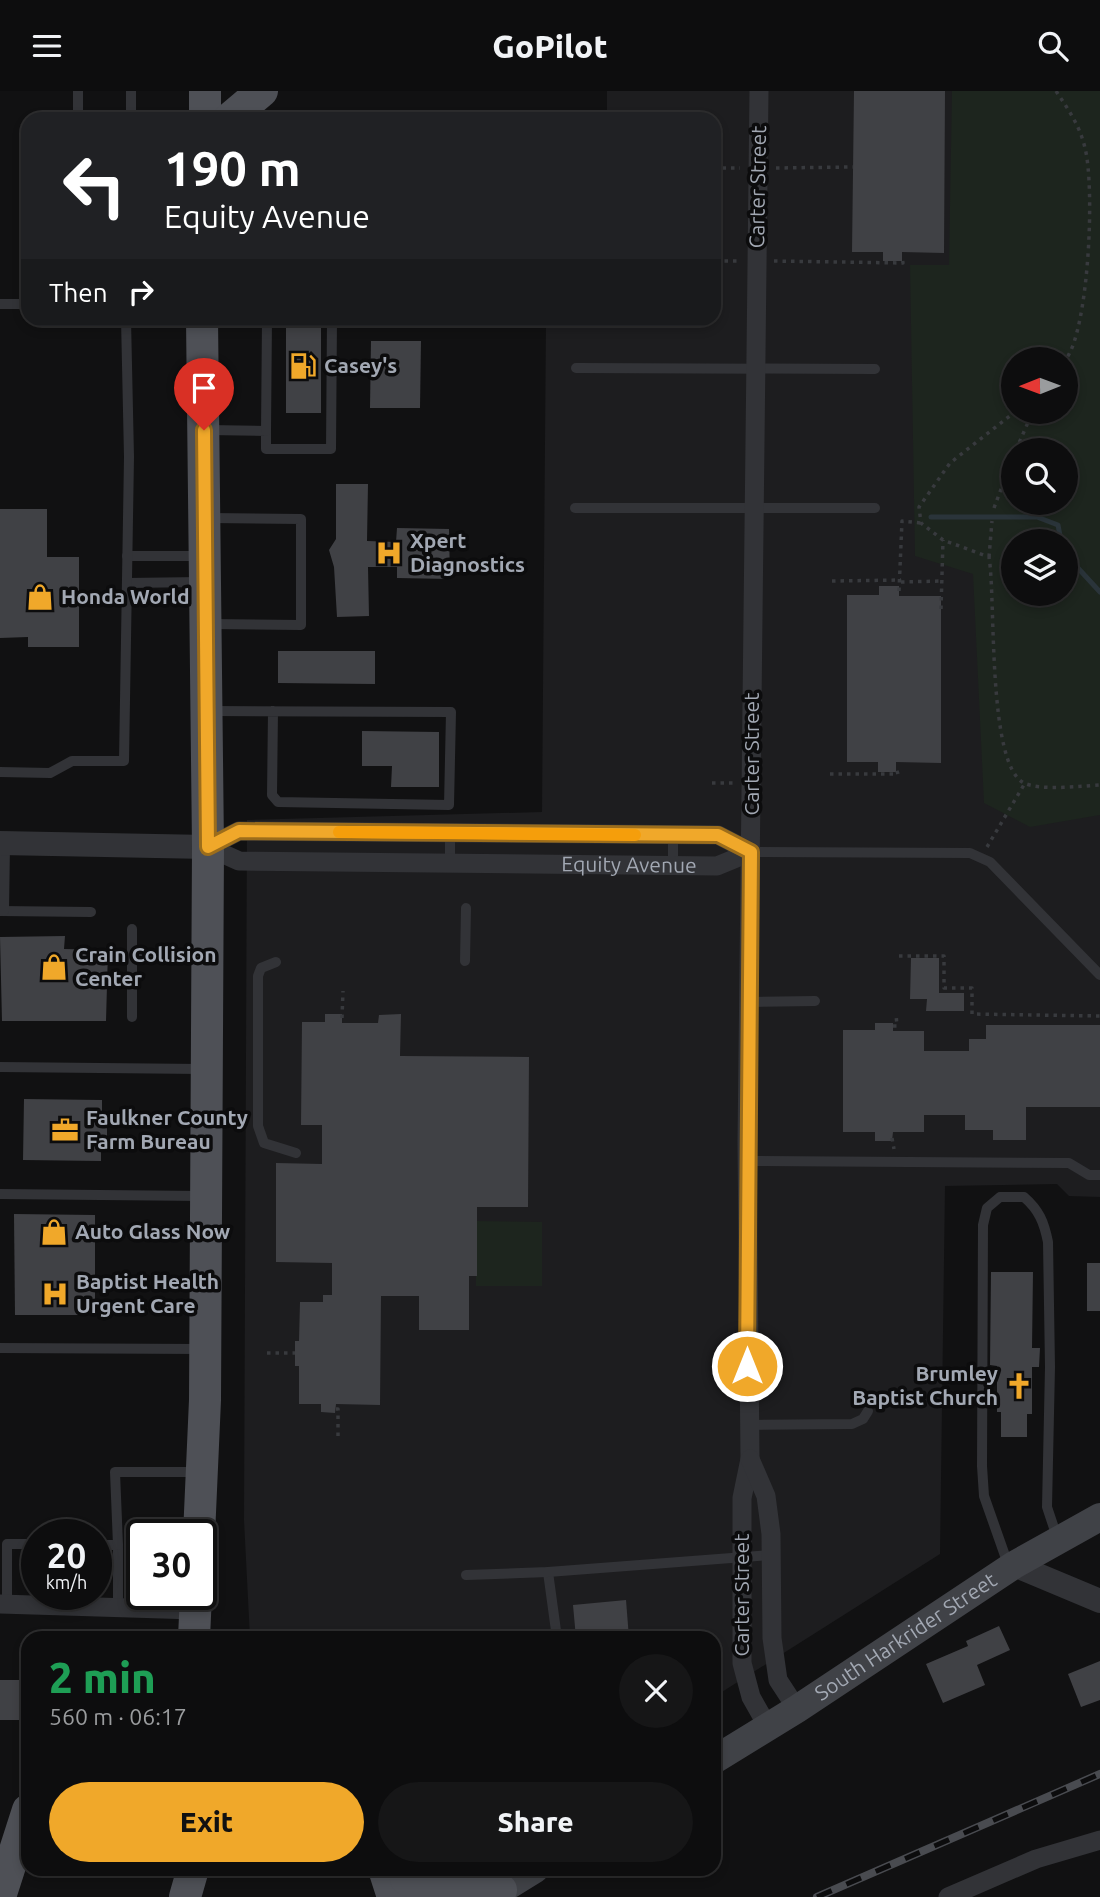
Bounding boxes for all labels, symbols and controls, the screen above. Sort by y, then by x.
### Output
icon: menu [28,27,66,65]
icon: search [1034,27,1072,65]
text: GoPilot [492,28,608,64]
street label: Carter Street [744,125,770,249]
icon: left [49,140,140,231]
text: 190 m [164,140,301,195]
text: Equity Avenue [164,198,370,234]
icon: right [122,273,160,311]
text: Then [49,278,108,307]
north arrow [1001,347,1078,423]
map controls [1001,347,1078,606]
fuel station icon: Casey's [288,351,318,381]
place label: Casey's [324,353,397,377]
pin [174,358,234,430]
icon: arrive [185,369,223,407]
button: search [1001,438,1078,515]
place label: Xpert Diagnostics [410,528,525,576]
button: layers [1001,529,1078,606]
hospital icon: Xpert Diagnostics [374,538,404,568]
shop icon: Honda World [25,582,55,612]
place label: Honda World [61,584,190,608]
street label: Carter Street [739,693,763,815]
street label: Equity Avenue [561,851,697,877]
place label: Crain Collision Center [75,942,217,990]
shop icon: Crain Collision Center [39,952,69,982]
place label: Faulkner County Farm Bureau [86,1105,248,1153]
office icon: Faulkner County Farm Bureau [50,1115,80,1145]
shop icon: Auto Glass Now [39,1217,69,1247]
place label: Auto Glass Now [75,1219,231,1243]
place label: Baptist Health Urgent Care [76,1269,219,1317]
hospital icon: Baptist Health Urgent Care [40,1279,70,1309]
position arrow [710,1329,784,1403]
place label: Brumley Baptist Church [852,1361,998,1409]
church icon: Brumley Baptist Church [1004,1371,1034,1401]
speed limit sign: 30 [126,1519,217,1610]
street label: Carter Street [729,1534,753,1656]
text: 20 [47,1535,86,1575]
street label: South Harkrider Street [810,1567,1001,1705]
text: km/h [46,1572,87,1592]
text: 2 min [49,1654,156,1701]
button: close [619,1654,693,1728]
text: 560 m · 06:17 [49,1704,187,1729]
button: Exit [49,1782,364,1862]
button: Share [378,1782,693,1862]

